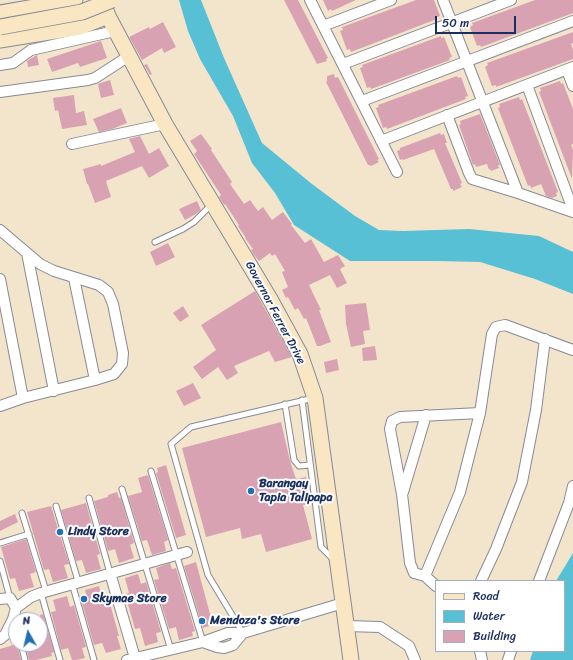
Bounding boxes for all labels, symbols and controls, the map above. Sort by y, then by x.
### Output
scale bar [437,8,518,34]
text: 50 m [442,12,469,34]
street label: Governor Ferrer Drive [242,259,308,367]
place label: Barangay Tapia Talipapa [259,477,332,505]
marker: Barangay Tapia Talipapa [246,486,256,496]
place label: Lindy Store [68,525,129,539]
marker: Lindy Store [55,527,65,537]
legend [435,580,565,652]
text: Road [473,585,499,607]
place label: Skymae Store [92,592,167,606]
marker: Skymae Store [79,594,89,604]
text: Water [473,605,505,627]
text: N [21,611,31,631]
north arrow [8,612,48,652]
place label: Mendoza's Store [210,614,300,628]
marker: Mendoza's Store [197,616,207,626]
text: Building [473,625,516,647]

